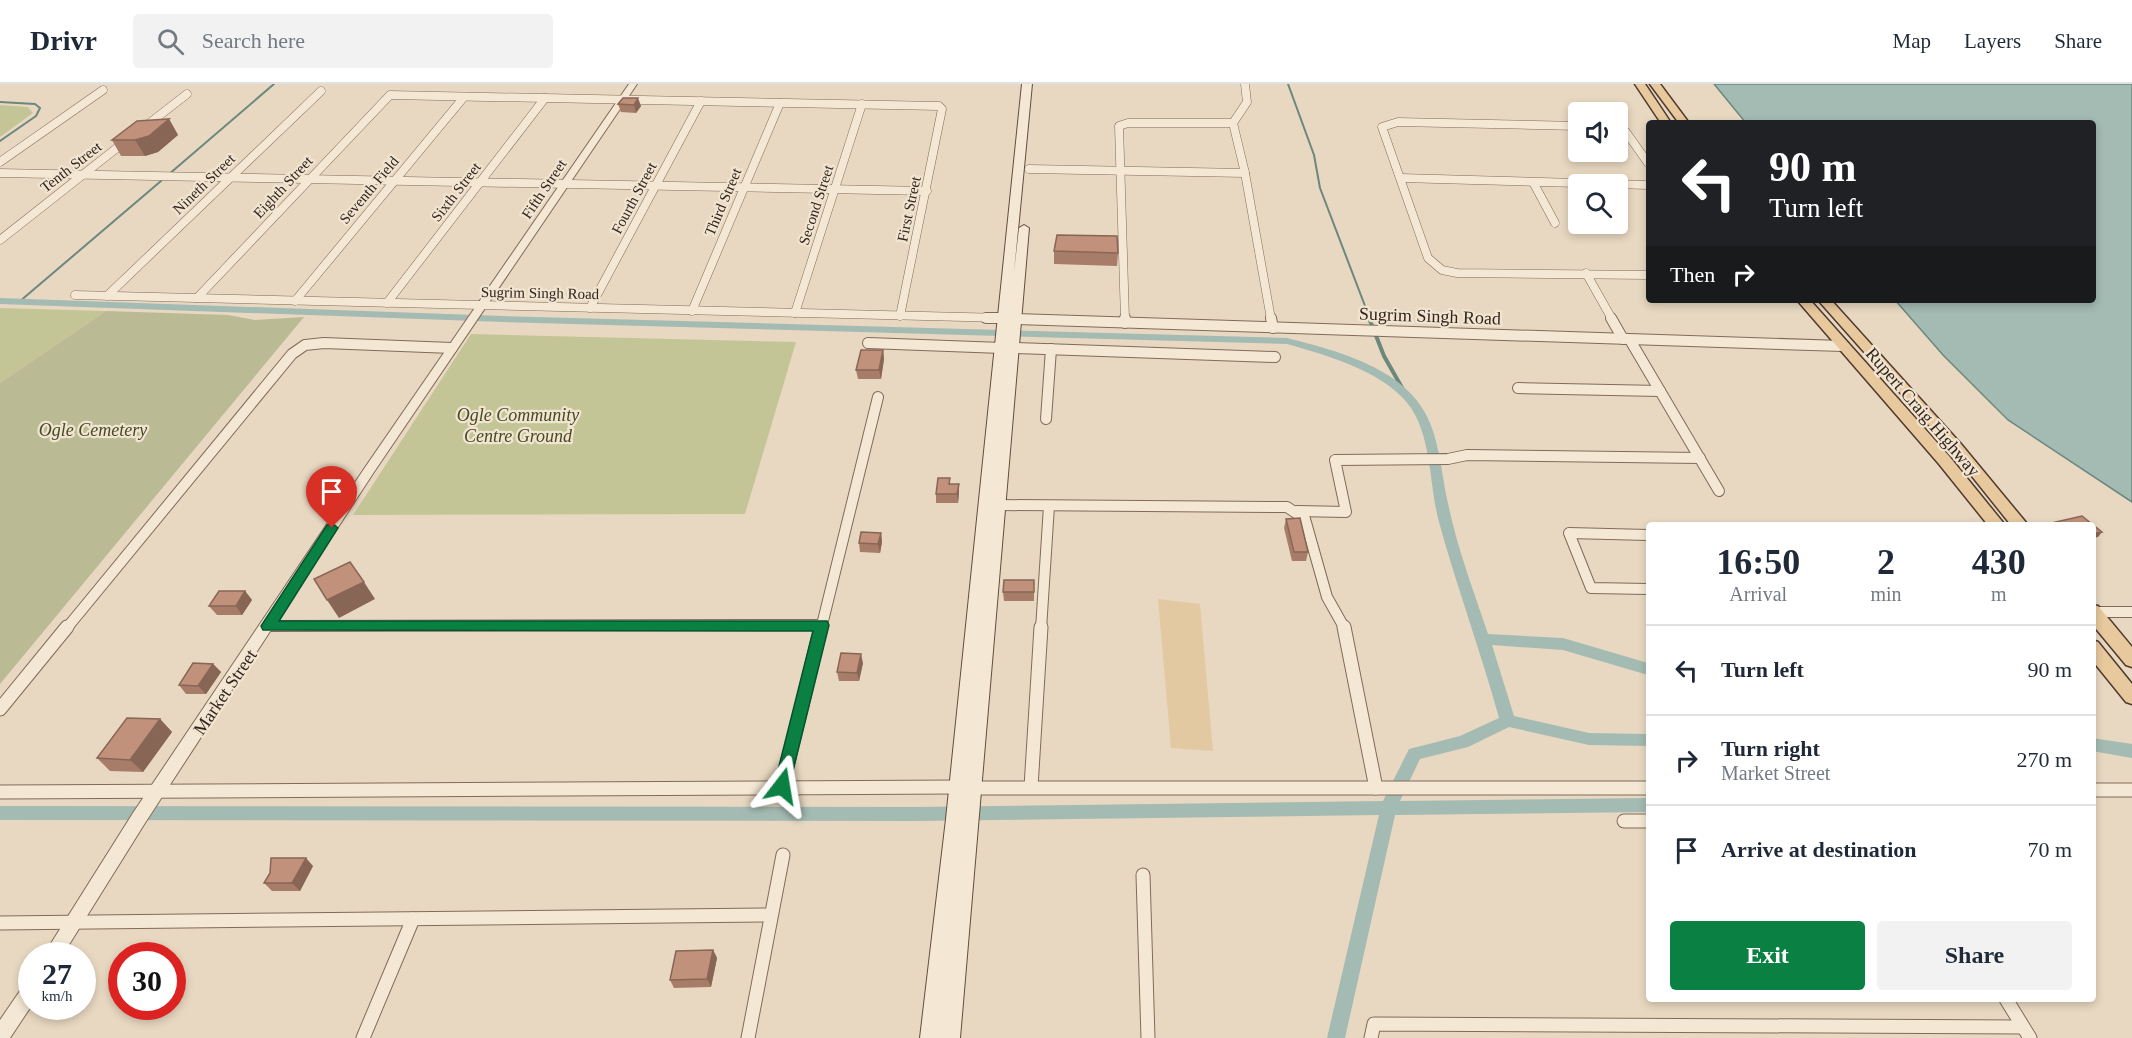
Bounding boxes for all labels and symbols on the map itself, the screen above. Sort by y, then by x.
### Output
street label: Tenth Street [37,138,105,196]
street label: Nineth Street [170,150,239,217]
street label: Eighth Street [250,152,316,221]
street label: Seventh Field [336,153,402,227]
street label: Fifth Street [518,156,570,222]
street label: Sixth Street [428,159,484,225]
street label: Fourth Street [608,159,660,237]
street label: Second Street [796,162,837,247]
street label: Third Street [702,165,745,238]
street label: First Street [894,174,924,243]
street label: Sugrim Singh Road [481,284,600,302]
street label: Sugrim Singh Road [1359,304,1501,328]
street label: Rupert Craig Highway [1862,344,1984,480]
park label: Ogle Community Centre Ground [457,405,579,446]
park label: Ogle Cemetery [39,420,147,440]
pin [306,466,357,528]
street label: Market Street [189,646,261,738]
position arrow [750,754,814,818]
speed limit sign: 30 [108,942,186,1020]

